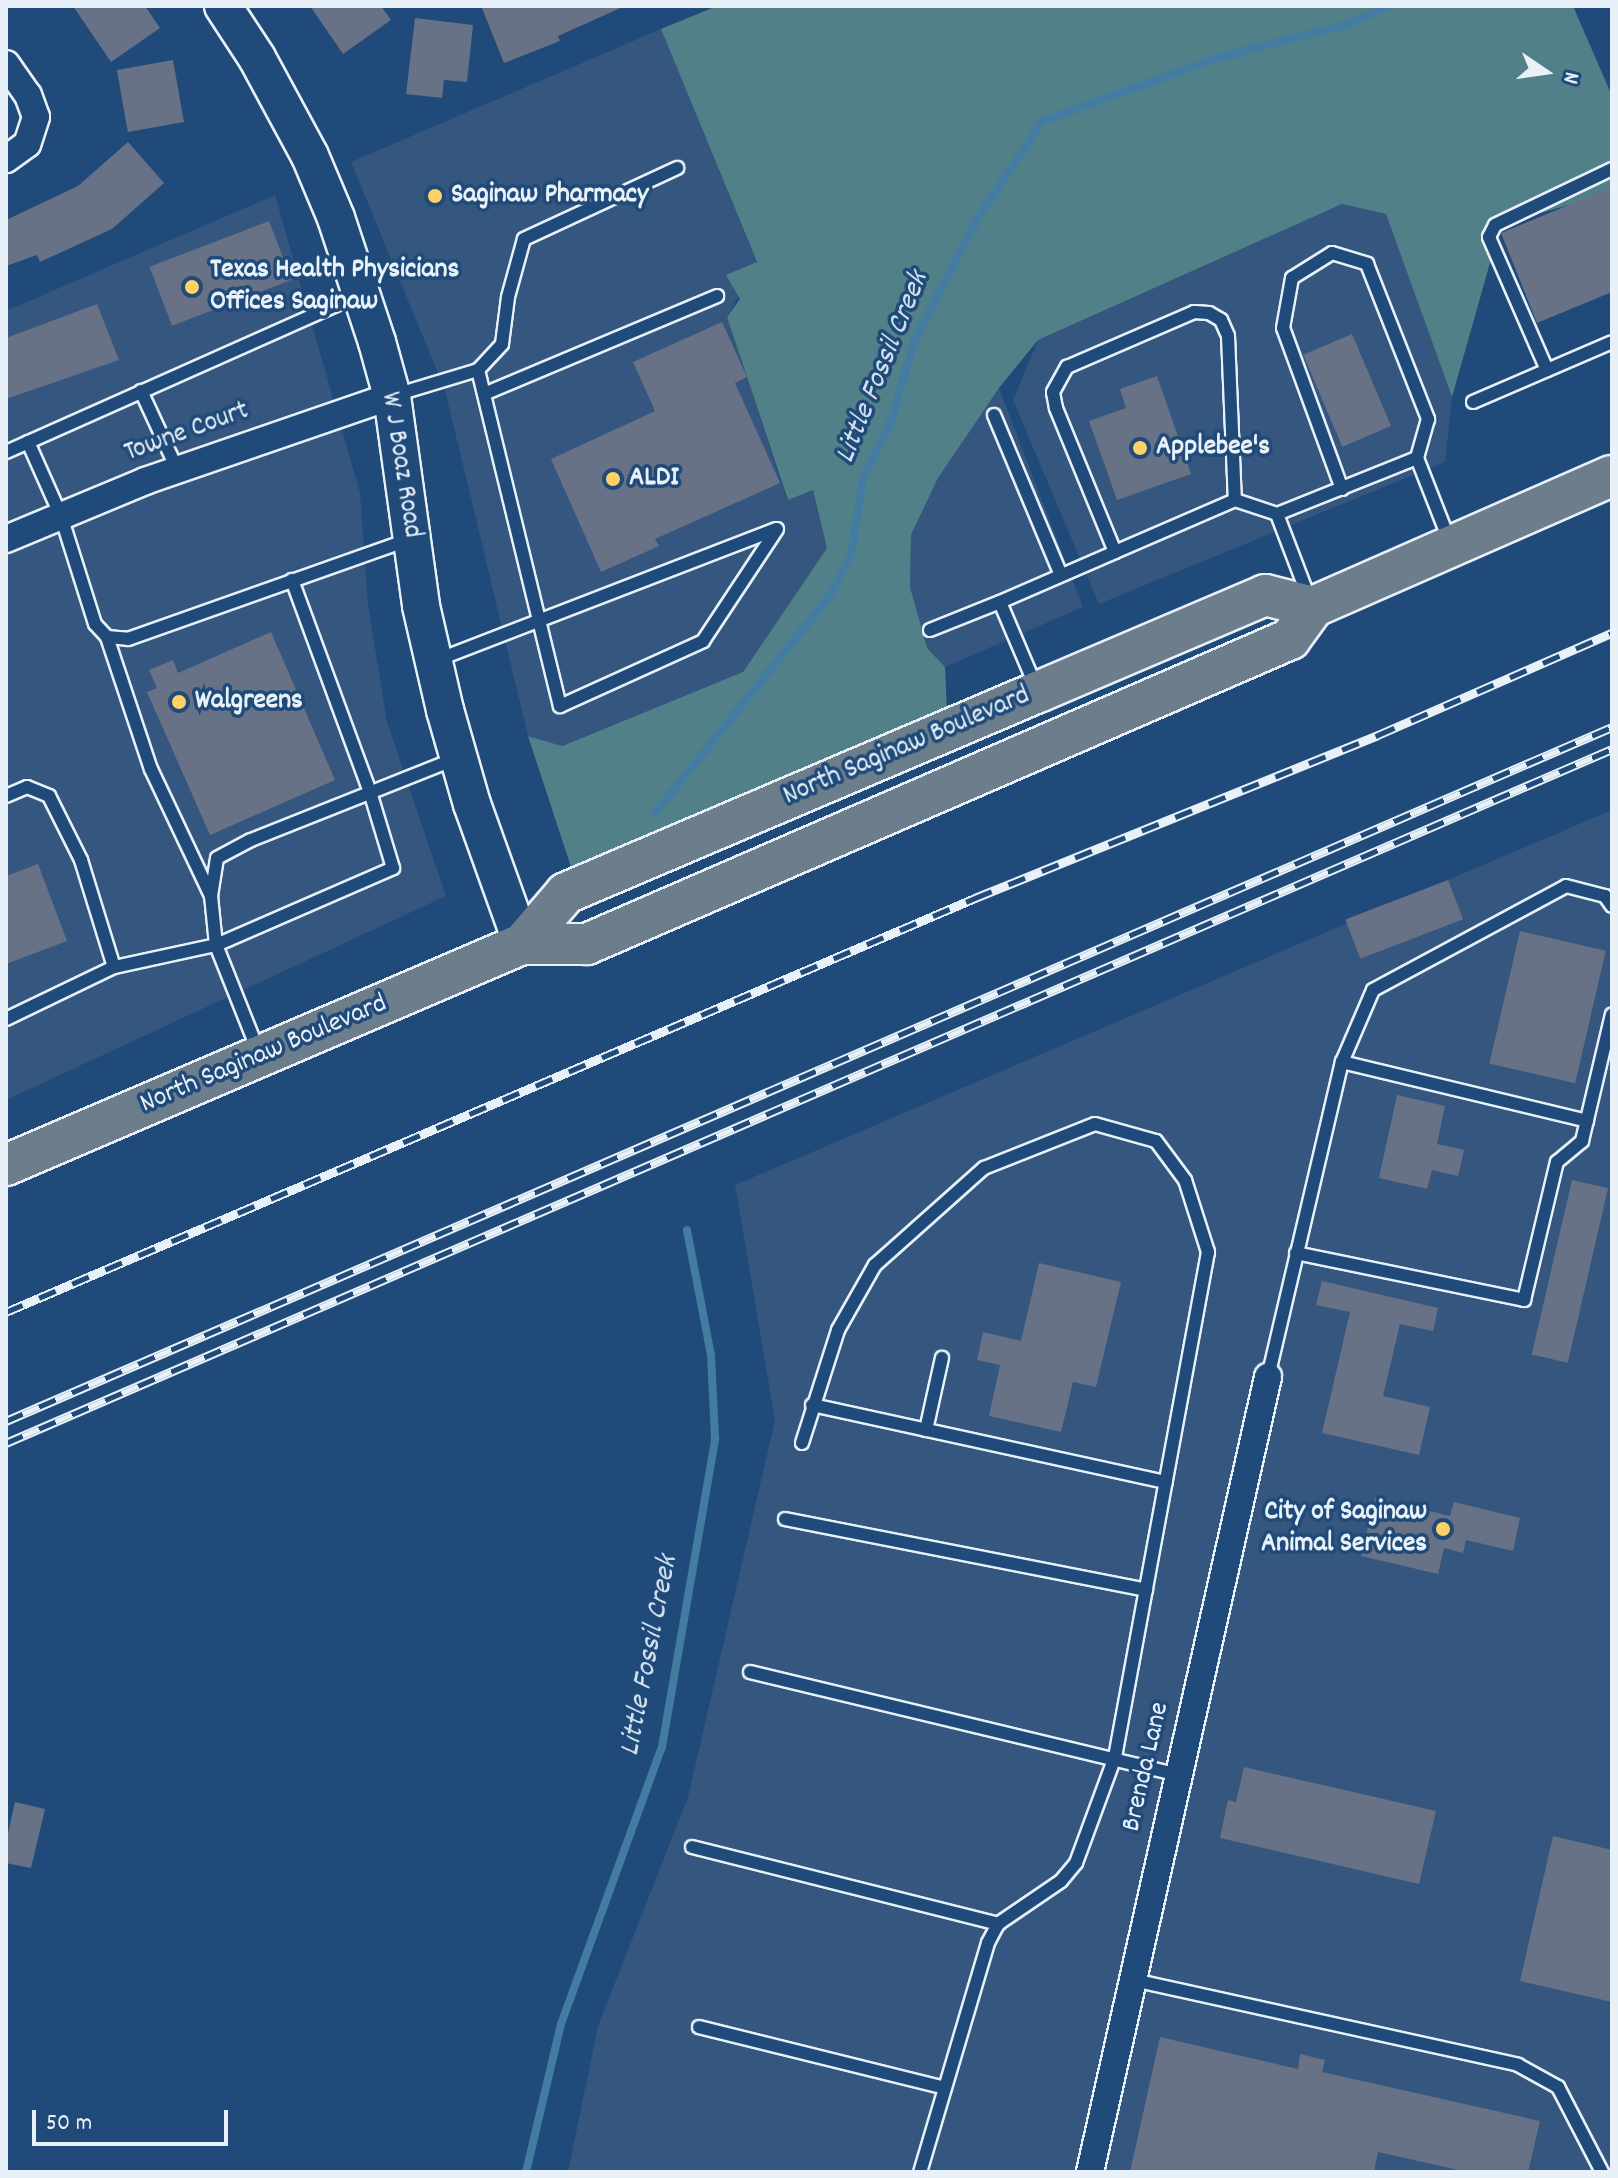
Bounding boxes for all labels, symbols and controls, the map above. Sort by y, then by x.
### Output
north arrow [1506,32,1586,112]
text: N [1554,69,1586,86]
place label: Saginaw Pharmacy [451,179,648,213]
marker: Saginaw Pharmacy [426,187,444,205]
place label: Texas Health Physicians Offices Saginaw [210,254,459,320]
water label: Little Fossil Creek [829,267,939,469]
marker: Texas Health Physicians Offices Saginaw [181,276,203,298]
street label: W J Boaz Road [372,390,428,540]
street label: Towne Court [120,395,254,471]
place label: Applebee's [1156,431,1270,465]
marker: Applebee's [1131,439,1149,457]
place label: ALDI [629,462,679,496]
marker: ALDI [604,470,622,488]
street label: North Saginaw Boulevard [779,680,1035,814]
place label: Walgreens [195,685,303,719]
marker: Walgreens [170,693,188,711]
street label: North Saginaw Boulevard [136,988,392,1122]
place label: City of Saginaw Animal Services [1261,1496,1427,1562]
marker: City of Saginaw Animal Services [1434,1520,1452,1538]
water label: Little Fossil Creek [614,1553,688,1759]
street label: Brenda Lane [1116,1699,1178,1835]
scale bar [36,2094,232,2144]
text: 50 m [46,2107,92,2141]

